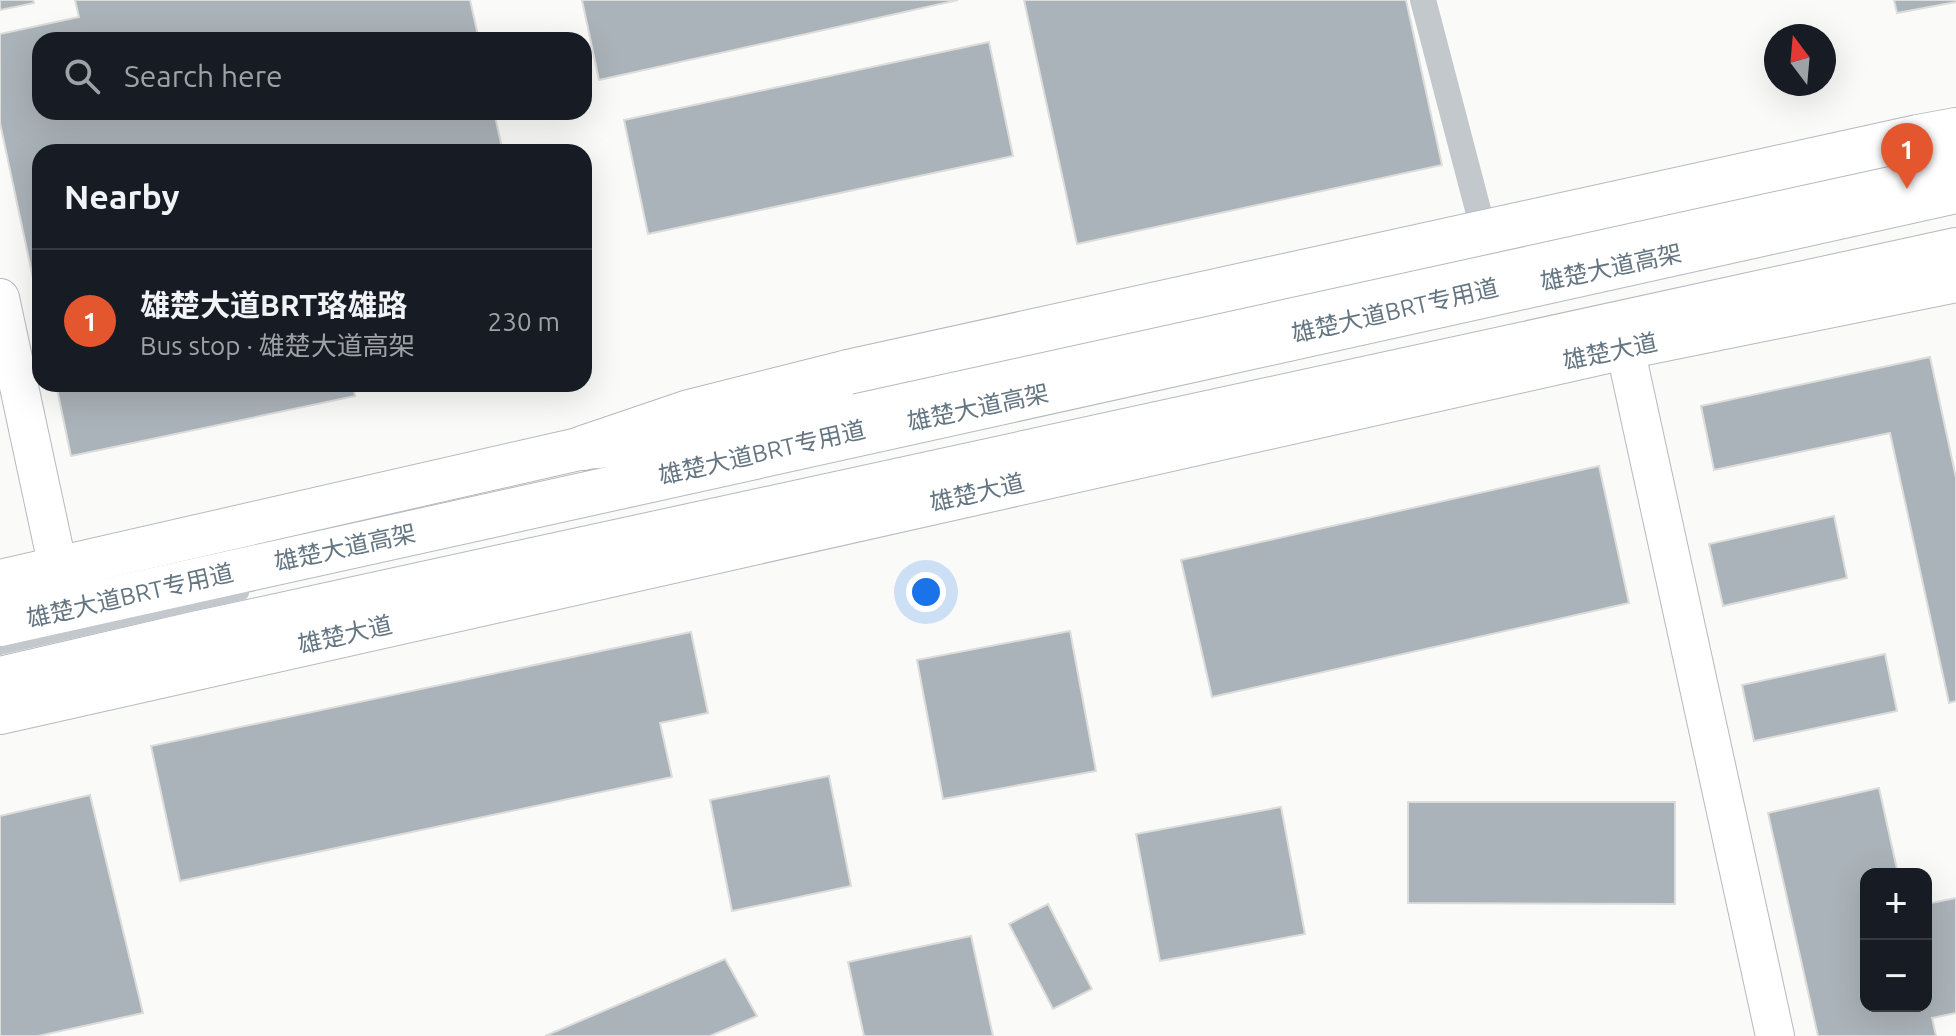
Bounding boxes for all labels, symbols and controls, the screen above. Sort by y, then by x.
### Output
north arrow [1764,24,1836,96]
search box [32,32,592,120]
icon: search [60,54,104,98]
text: Search here [124,59,283,93]
pin: 1 [1881,123,1933,189]
text: Nearby [64,177,179,215]
street label: 雄楚大道高架 [1538,239,1684,296]
street label: 雄楚大道BRT专用道 [1289,274,1501,347]
text: 雄楚大道BRT珞雄路 [140,288,407,322]
text: 1 [83,307,97,336]
text: 230 m [488,307,560,336]
street label: 雄楚大道 [1560,328,1660,375]
text: Bus stop · 雄楚大道高架 [140,331,415,360]
street label: 雄楚大道高架 [905,379,1051,436]
street label: 雄楚大道BRT专用道 [656,416,868,489]
street label: 雄楚大道 [927,469,1027,516]
street label: 雄楚大道高架 [272,519,418,576]
street label: 雄楚大道BRT专用道 [24,559,236,632]
your location [906,572,946,612]
street label: 雄楚大道 [295,611,395,658]
map controls [1860,868,1932,1012]
button: + [1860,868,1932,940]
button: − [1860,940,1932,1012]

